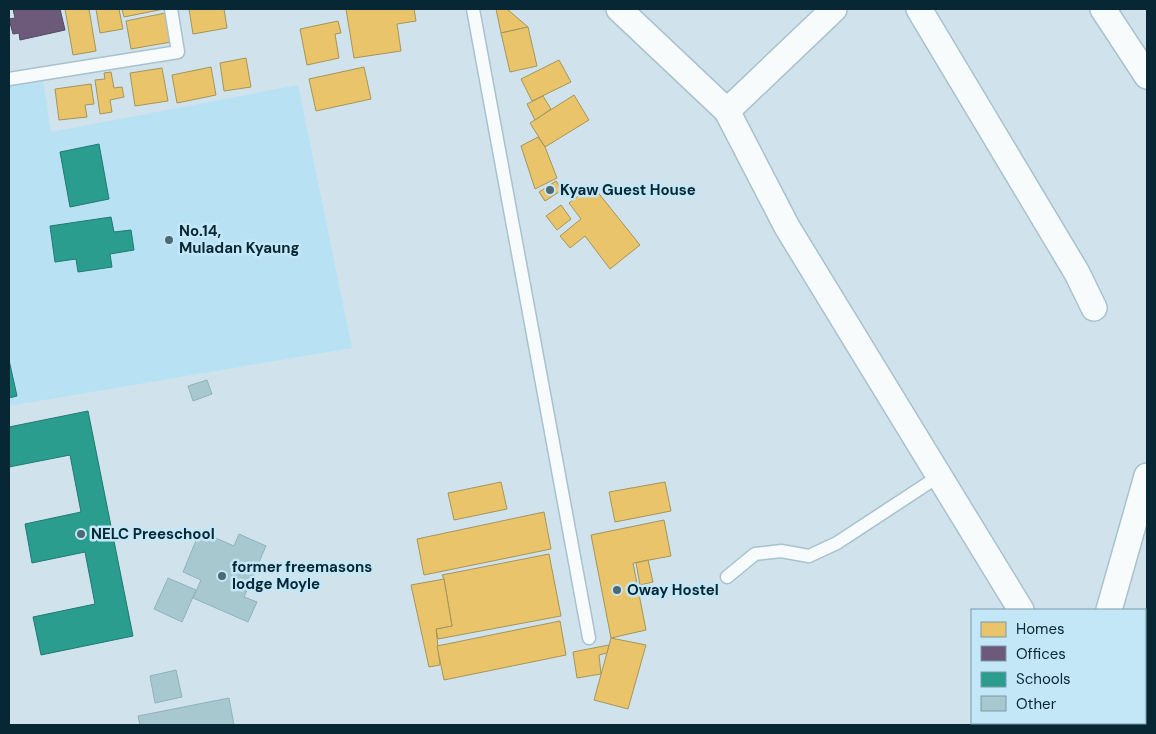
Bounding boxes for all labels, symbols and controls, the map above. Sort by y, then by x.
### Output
place label: Kyaw Guest House [560,180,696,200]
marker: Kyaw Guest House [544,184,556,196]
place label: No.14, Muladan Kyaung [179,221,299,258]
marker: No.14, Muladan Kyaung [163,234,175,246]
place label: NELC Preeschool [91,524,215,544]
marker: NELC Preeschool [75,528,87,540]
place label: former freemasons lodge Moyle [232,557,372,594]
marker: former freemasons lodge Moyle [216,570,228,582]
place label: Oway Hostel [627,580,719,600]
marker: Oway Hostel [611,584,623,596]
legend [971,609,1146,724]
text: Homes [1016,619,1065,639]
text: Offices [1016,644,1066,664]
text: Schools [1016,669,1071,689]
text: Other [1016,694,1057,714]

